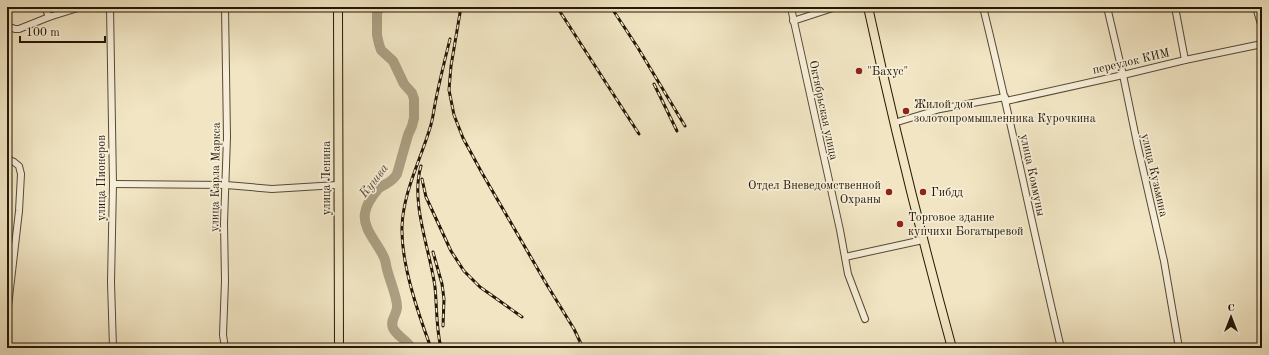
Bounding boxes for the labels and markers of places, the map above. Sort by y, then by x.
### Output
marker: "Бахус" [854,66,864,76]
place label: "Бахус" [867,66,908,78]
place label: Жилой дом золотопромышленника Курочкина [914,99,1096,125]
marker: Жилой дом золотопромышленника Курочкина [901,106,911,116]
place label: Отдел Вневедомственной Охраны [748,180,881,206]
marker: Отдел Вневедомственной Охраны [884,187,894,197]
marker: Гибдд [918,187,928,197]
place label: Гибдд [931,187,963,199]
place label: Торговое здание купчихи Богатыревой [908,212,1024,238]
marker: Торговое здание купчихи Богатыревой [895,219,905,229]

